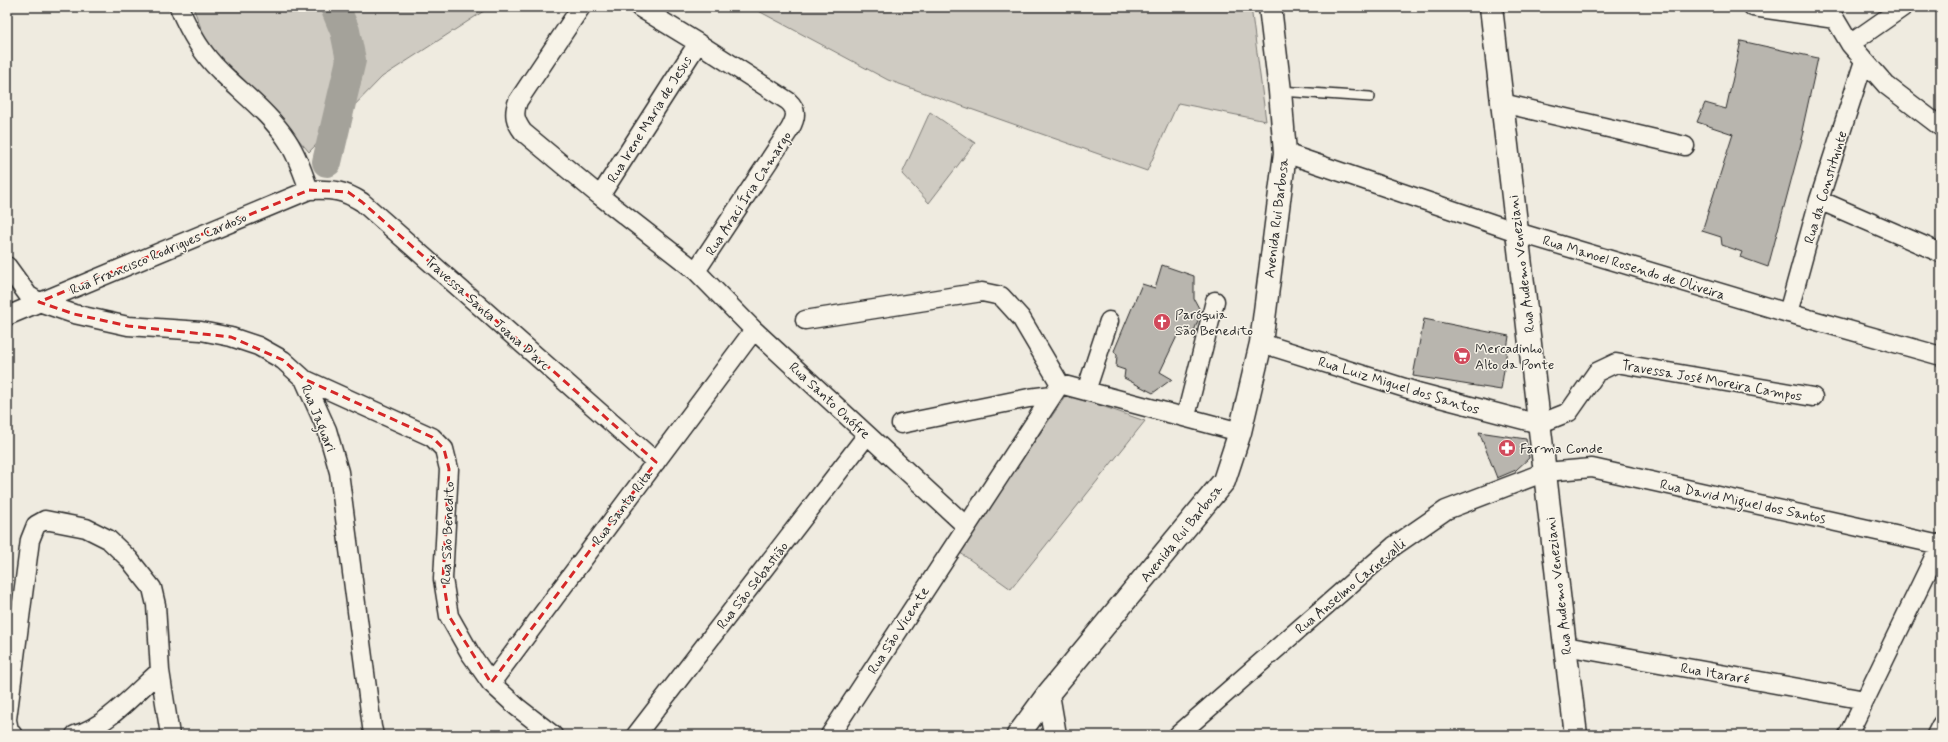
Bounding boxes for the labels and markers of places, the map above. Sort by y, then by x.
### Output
place label: Paróquia São Benedito [1175,306,1253,340]
church icon: Paróquia São Benedito [1152,312,1172,332]
place label: Mercadinho Alto da Ponte [1475,340,1554,374]
supermarket icon: Mercadinho Alto da Ponte [1452,346,1472,366]
pharmacy icon: Farma Conde [1497,438,1517,458]
place label: Farma Conde [1520,440,1603,458]

